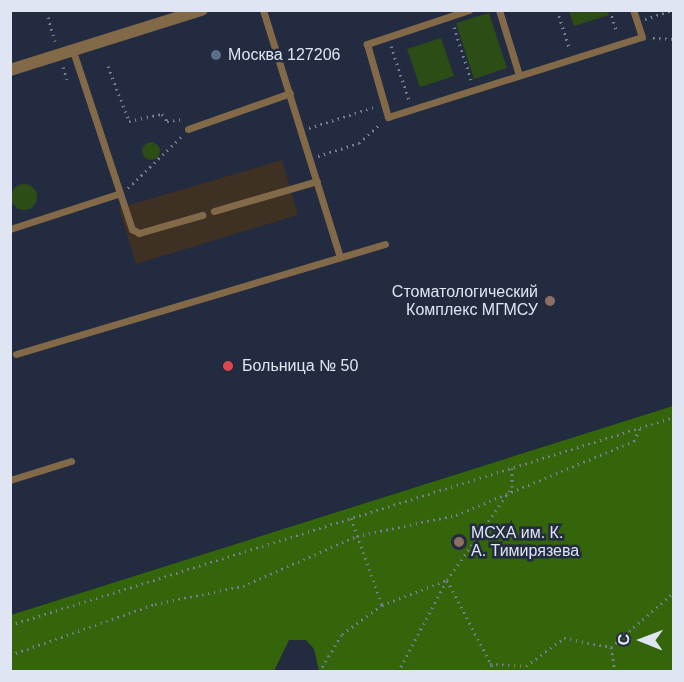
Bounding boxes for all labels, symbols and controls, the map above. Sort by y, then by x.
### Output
place label: Москва 127206 [228,45,340,65]
marker: Москва 127206 [209,48,223,62]
place label: Стоматологический Комплекс МГМСУ [392,282,538,320]
marker: Стоматологический Комплекс МГМСУ [543,294,557,308]
place label: Больница № 50 [242,356,358,376]
marker: Больница № 50 [219,357,237,375]
place label: МСХА им. К. А. Тимирязева [471,523,579,561]
marker: МСХА им. К. А. Тимирязева [452,535,466,549]
north arrow [612,610,672,670]
text: С [615,634,632,646]

